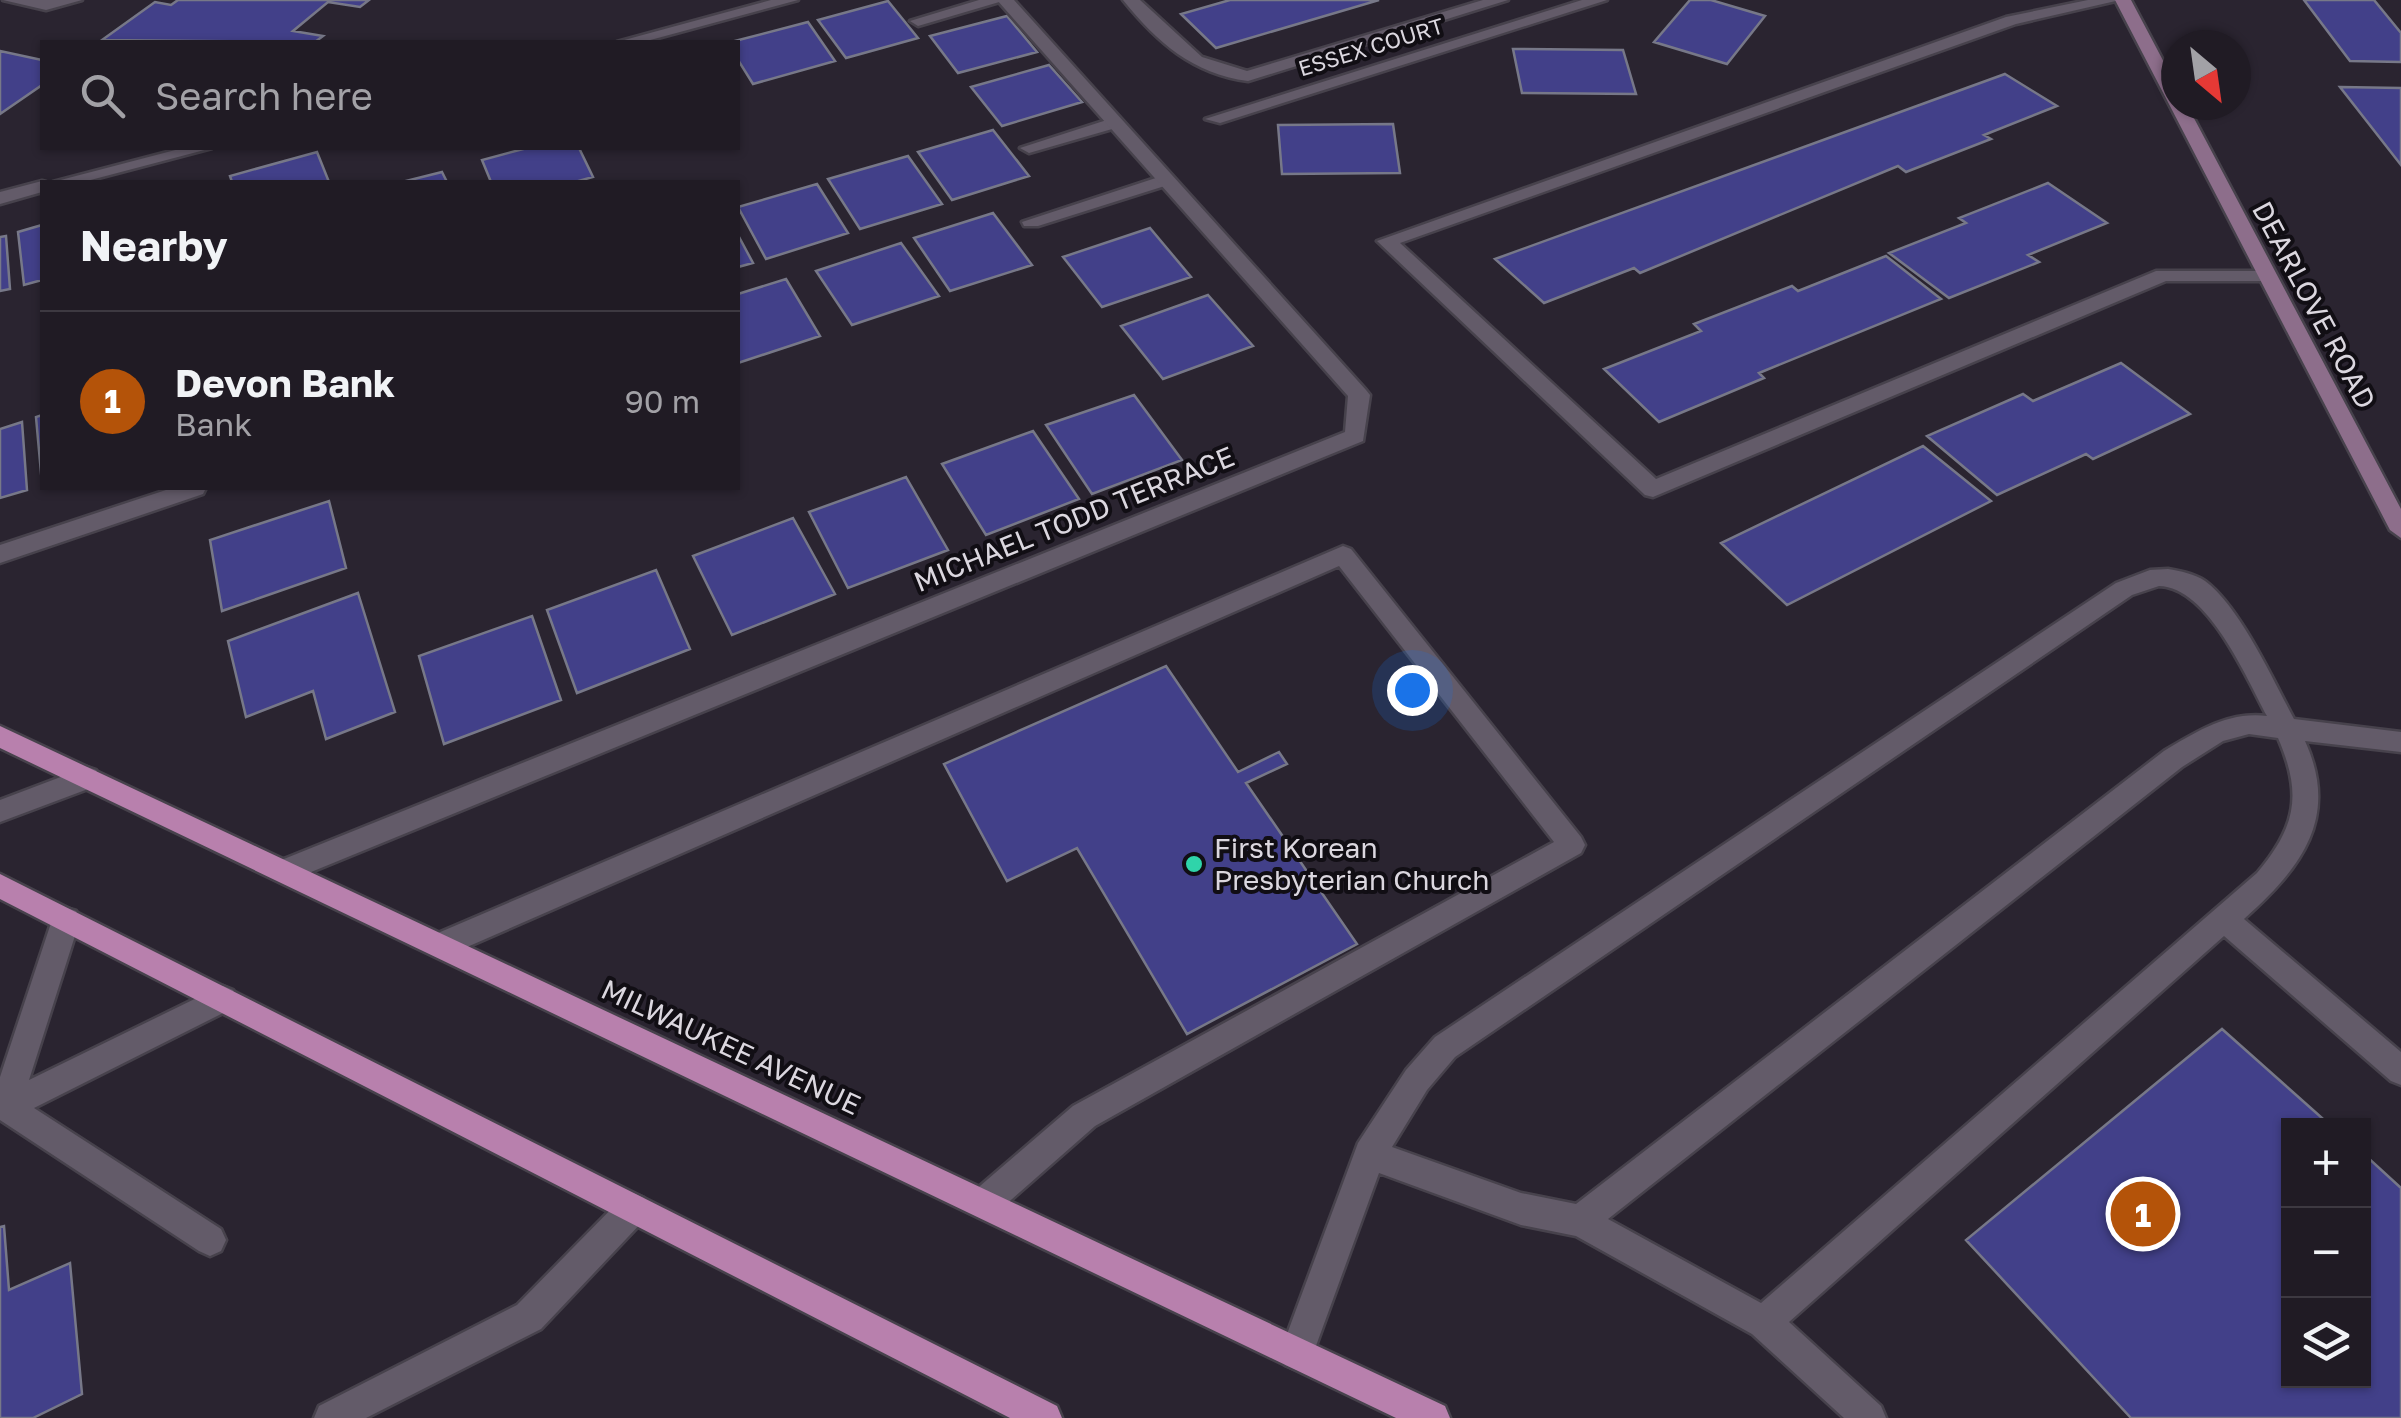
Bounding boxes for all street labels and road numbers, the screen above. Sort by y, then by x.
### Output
street label: ESSEX COURT [1295,11,1447,81]
street label: DEARLOVE ROAD [2246,196,2383,414]
street label: MICHAEL TODD TERRACE [909,439,1239,598]
street label: MILWAUKEE AVENUE [596,972,866,1121]

